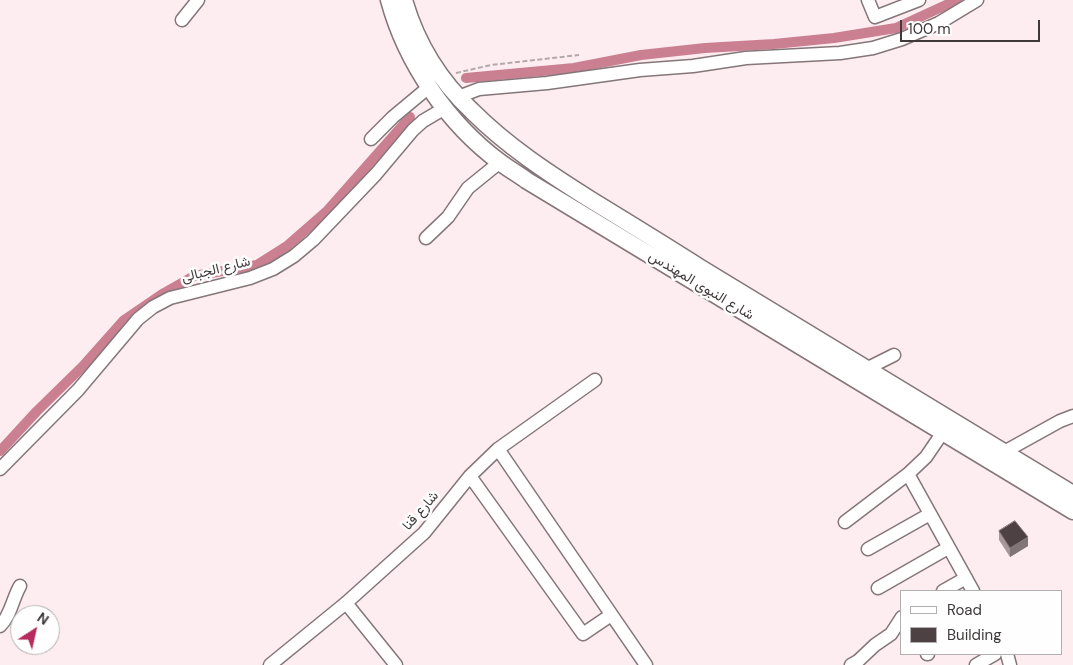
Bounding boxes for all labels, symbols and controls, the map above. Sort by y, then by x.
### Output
scale bar [903,10,1043,42]
text: 100 m [908,19,951,39]
street label: شارع النبوى المهندس [645,248,757,324]
street label: شارع الجبالى [180,253,252,287]
street label: شارع قنا [399,488,443,534]
legend [900,590,1063,655]
text: Road [947,600,982,620]
north arrow [10,605,60,655]
text: N [34,608,52,629]
text: Building [947,625,1002,645]

